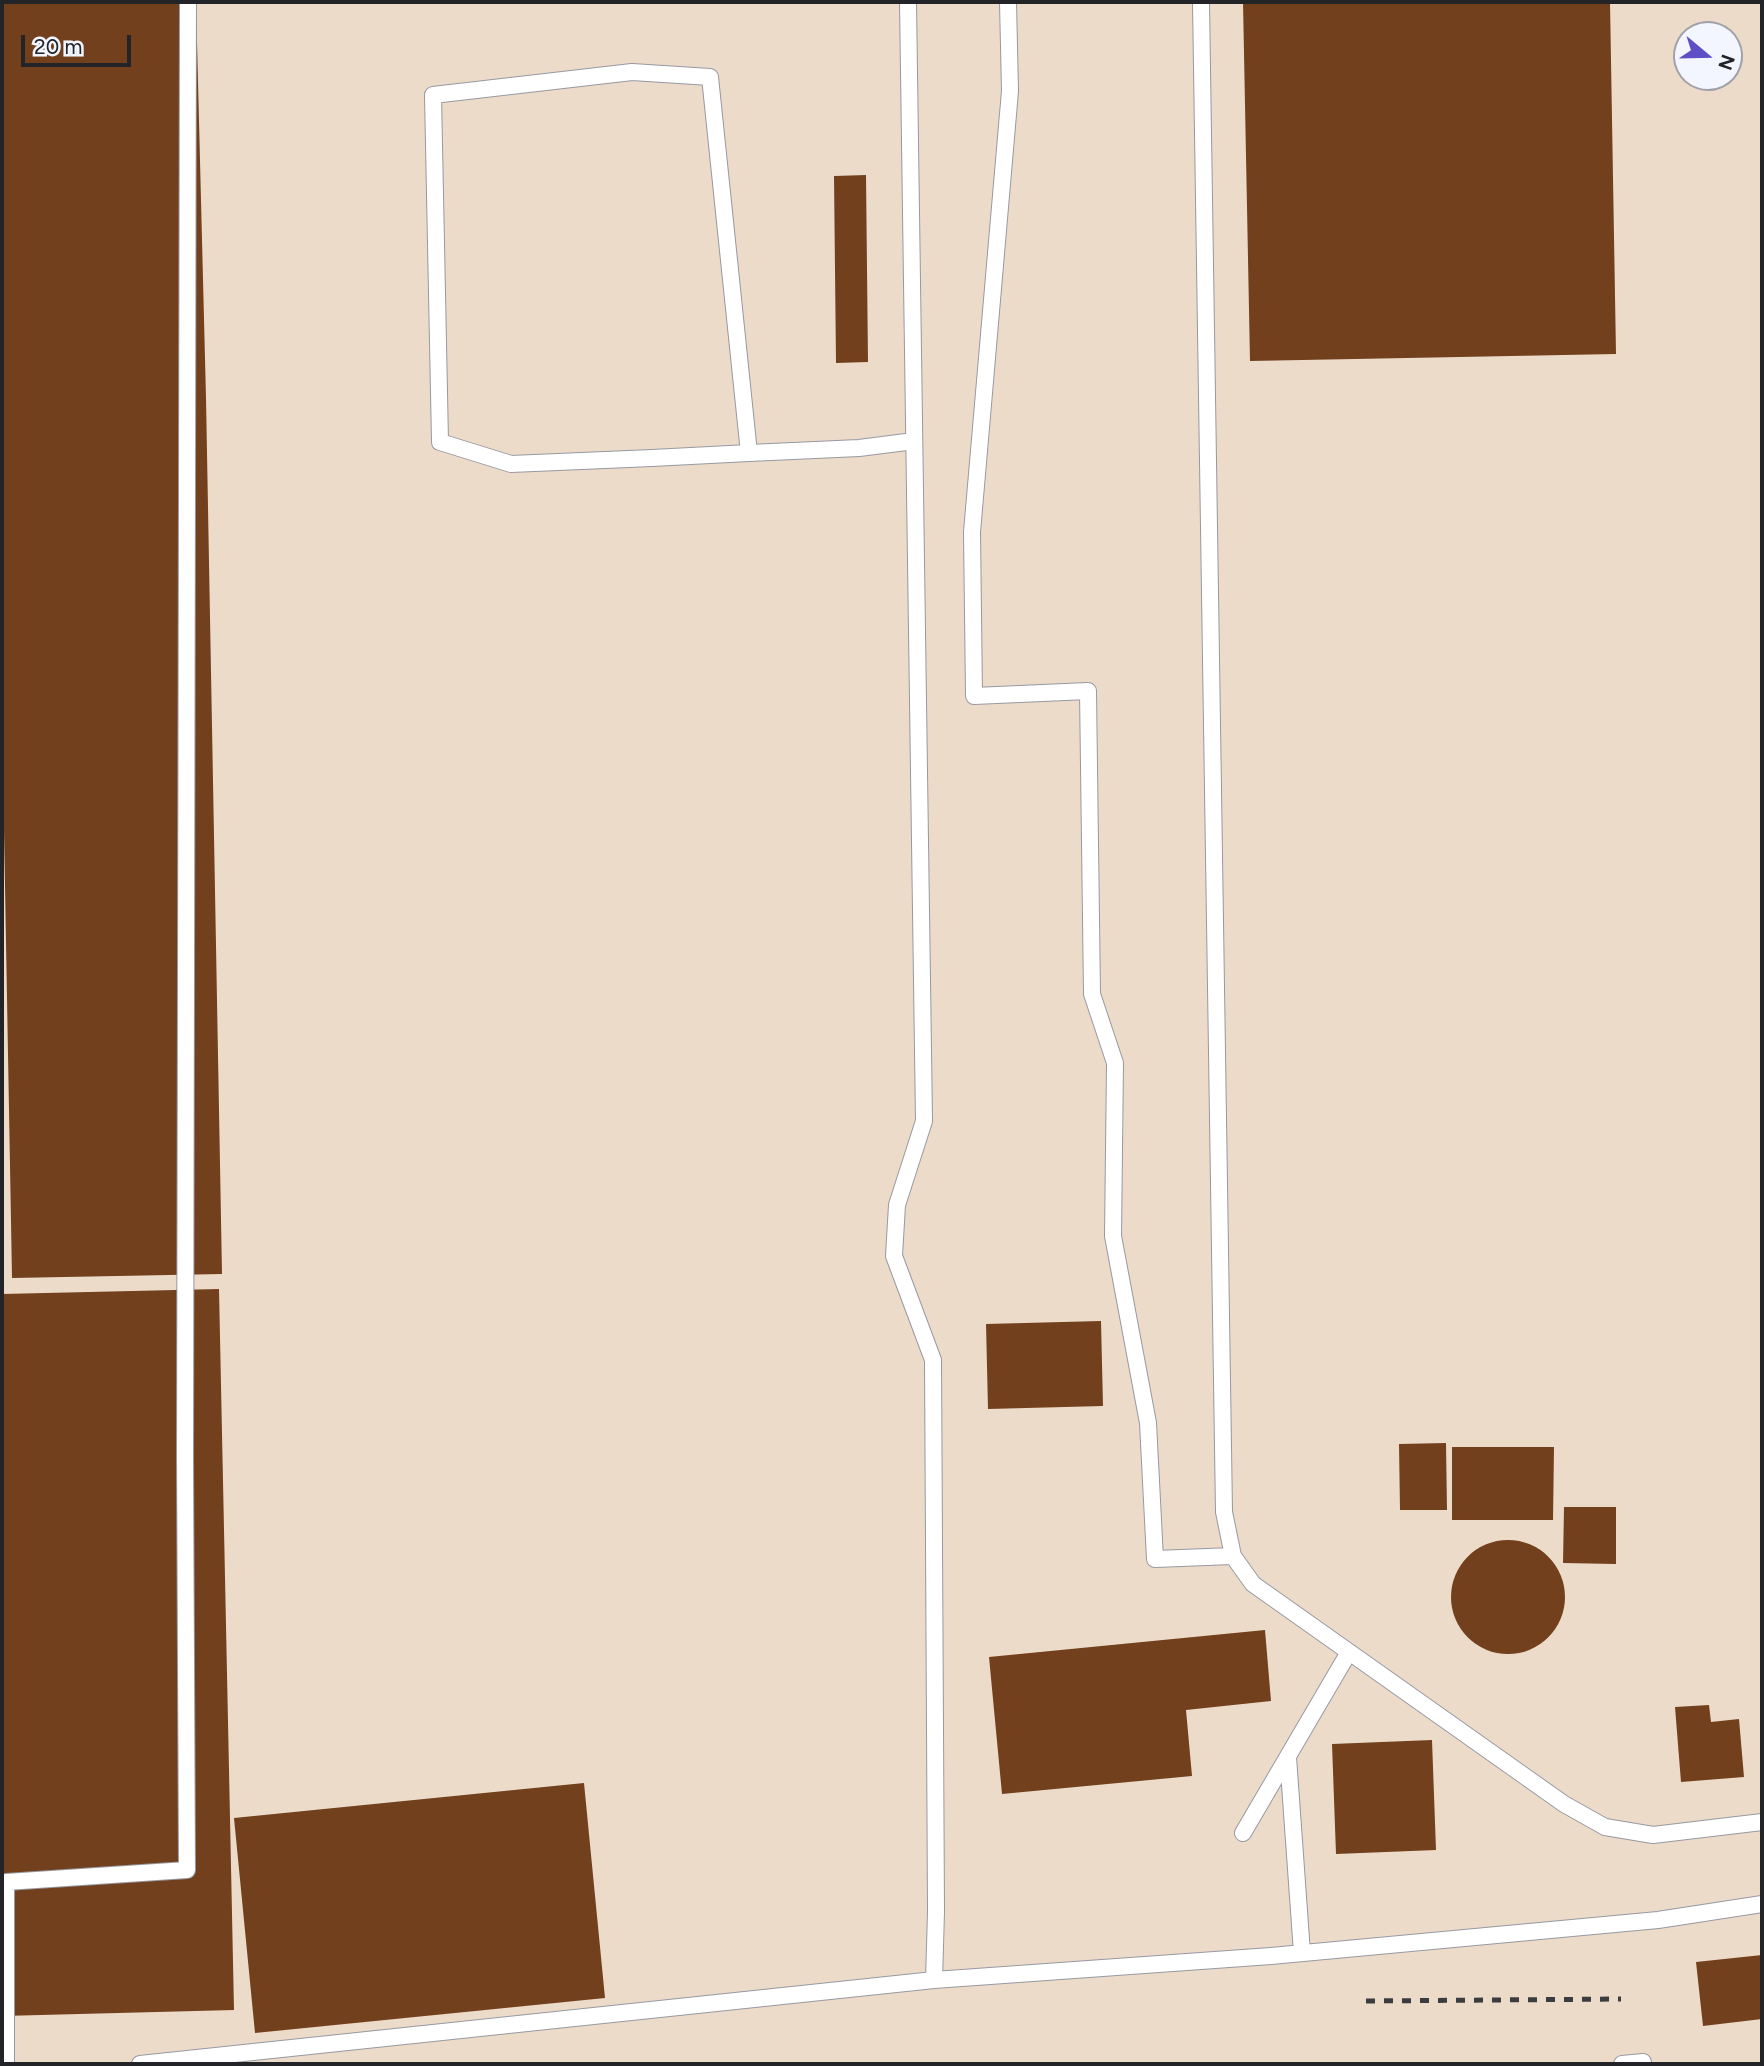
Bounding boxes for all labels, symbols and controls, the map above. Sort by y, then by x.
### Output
scale bar [24,21,135,65]
north arrow [1673,21,1743,91]
text: 20 m [34,34,82,59]
text: N [1713,52,1740,73]

